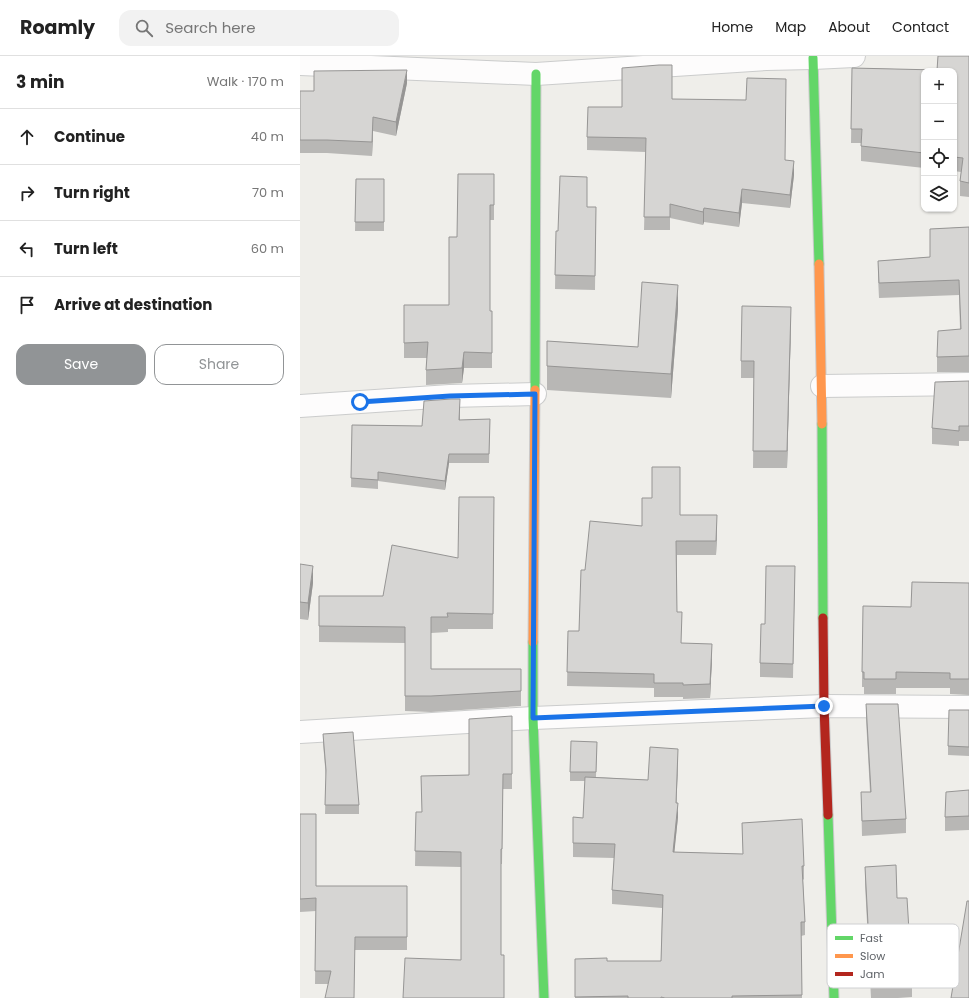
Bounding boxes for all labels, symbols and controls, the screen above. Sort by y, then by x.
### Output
search box [119,10,399,46]
text: Roamly [20,14,95,41]
icon: search [133,17,155,39]
text: Search here [165,17,256,38]
text: Home [711,17,753,37]
text: Map [775,17,806,37]
text: About [828,17,870,37]
text: Contact [892,17,949,37]
map controls [921,68,957,212]
button: + [921,68,957,104]
text: 3 min [16,70,64,94]
text: Walk · 170 m [207,72,284,91]
button: − [921,104,957,140]
icon: ahead [16,126,38,148]
text: Continue [54,126,125,147]
text: 40 m [251,127,284,146]
button: locate [921,140,957,176]
button: layers [921,176,957,212]
icon: right [16,182,38,204]
text: Turn right [54,182,130,203]
text: 70 m [252,183,284,202]
icon: left [16,238,38,260]
text: Turn left [54,238,118,259]
text: 60 m [251,239,284,258]
icon: arrive [16,294,38,316]
text: Arrive at destination [54,294,212,315]
button: Save [16,344,146,385]
button: Share [154,344,284,385]
route start [351,393,369,411]
route end [815,697,833,715]
legend [827,924,959,988]
text: Fast [860,930,883,946]
text: Slow [860,948,885,964]
text: Jam [860,966,885,982]

